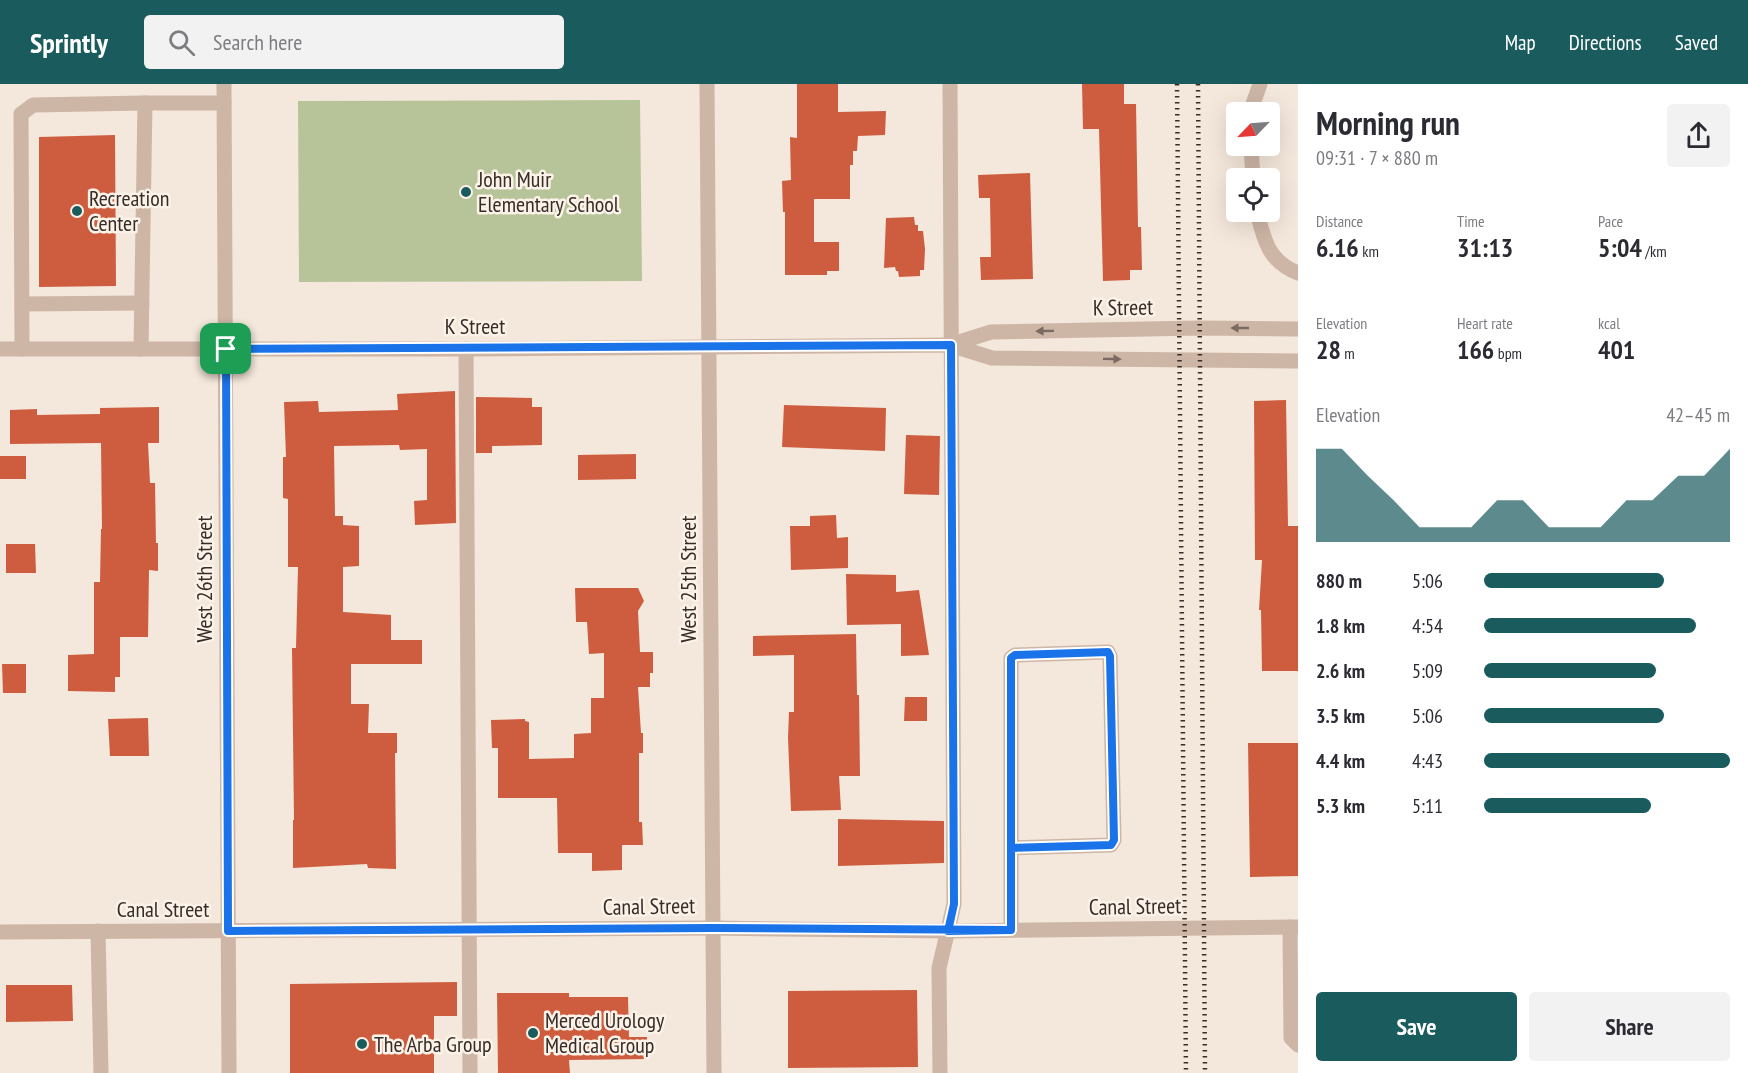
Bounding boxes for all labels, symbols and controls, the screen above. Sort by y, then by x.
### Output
search box [144,15,564,69]
text: Sprintly [30,24,108,61]
icon: search [165,26,198,59]
text: Search here [213,28,302,56]
text: Map [1505,29,1536,56]
text: Directions [1569,29,1642,56]
text: Saved [1675,29,1718,56]
text: Morning run [1316,101,1460,144]
north arrow [1226,102,1280,156]
map controls [1226,102,1280,222]
button: share [1667,104,1730,167]
text: 09:31 · 7 × 880 m [1316,145,1438,171]
place label: John Muir Elementary School [477,165,620,218]
button: locate [1226,168,1280,222]
place label: Recreation Center [89,184,169,237]
marker: John Muir Elementary School [459,185,473,199]
marker: Recreation Center [70,204,84,218]
text: Distance [1316,211,1363,231]
text: Time [1457,211,1485,231]
text: Pace [1598,211,1623,231]
text: 6.16 [1316,231,1359,264]
text: 31:13 [1457,231,1513,264]
text: 5:04 [1598,231,1642,264]
text: km [1359,241,1379,261]
text: /km [1642,241,1667,261]
street label: K Street [1092,292,1154,322]
street label: K Street [445,312,505,340]
text: Elevation [1316,313,1367,333]
text: Heart rate [1457,313,1513,333]
text: kcal [1598,313,1620,333]
pin [200,323,251,374]
one-way arrow [1230,323,1249,333]
one-way arrow [1035,326,1054,336]
icon: arrive [209,332,242,365]
text: 28 [1316,333,1341,366]
text: 166 [1457,333,1494,366]
text: 401 [1598,333,1635,366]
text: m [1341,343,1355,363]
text: bpm [1494,343,1522,363]
one-way arrow [1103,354,1122,364]
text: Elevation [1316,402,1380,428]
text: 42–45 m [1666,402,1730,428]
street label: West 26th Street [190,516,218,642]
street label: West 25th Street [674,516,702,642]
text: 880 m [1316,568,1362,594]
text: 5:06 [1412,568,1443,594]
text: 1.8 km [1316,613,1365,639]
text: 4:54 [1412,613,1443,639]
text: 2.6 km [1316,658,1365,684]
text: 5:09 [1412,658,1443,684]
text: 3.5 km [1316,703,1365,729]
text: 5:06 [1412,703,1443,729]
text: 4.4 km [1316,748,1365,774]
text: 4:43 [1412,748,1443,774]
text: 5.3 km [1316,793,1365,819]
text: 5:11 [1412,793,1443,819]
street label: Canal Street [603,891,695,921]
street label: Canal Street [1089,891,1181,921]
street label: Canal Street [117,895,209,923]
button: Save [1316,992,1517,1061]
button: Share [1529,992,1730,1061]
place label: Merced Urology Medical Group [545,1006,665,1059]
marker: Merced Urology Medical Group [526,1026,540,1040]
place label: The Arba Group [374,1030,492,1058]
marker: The Arba Group [355,1037,369,1051]

